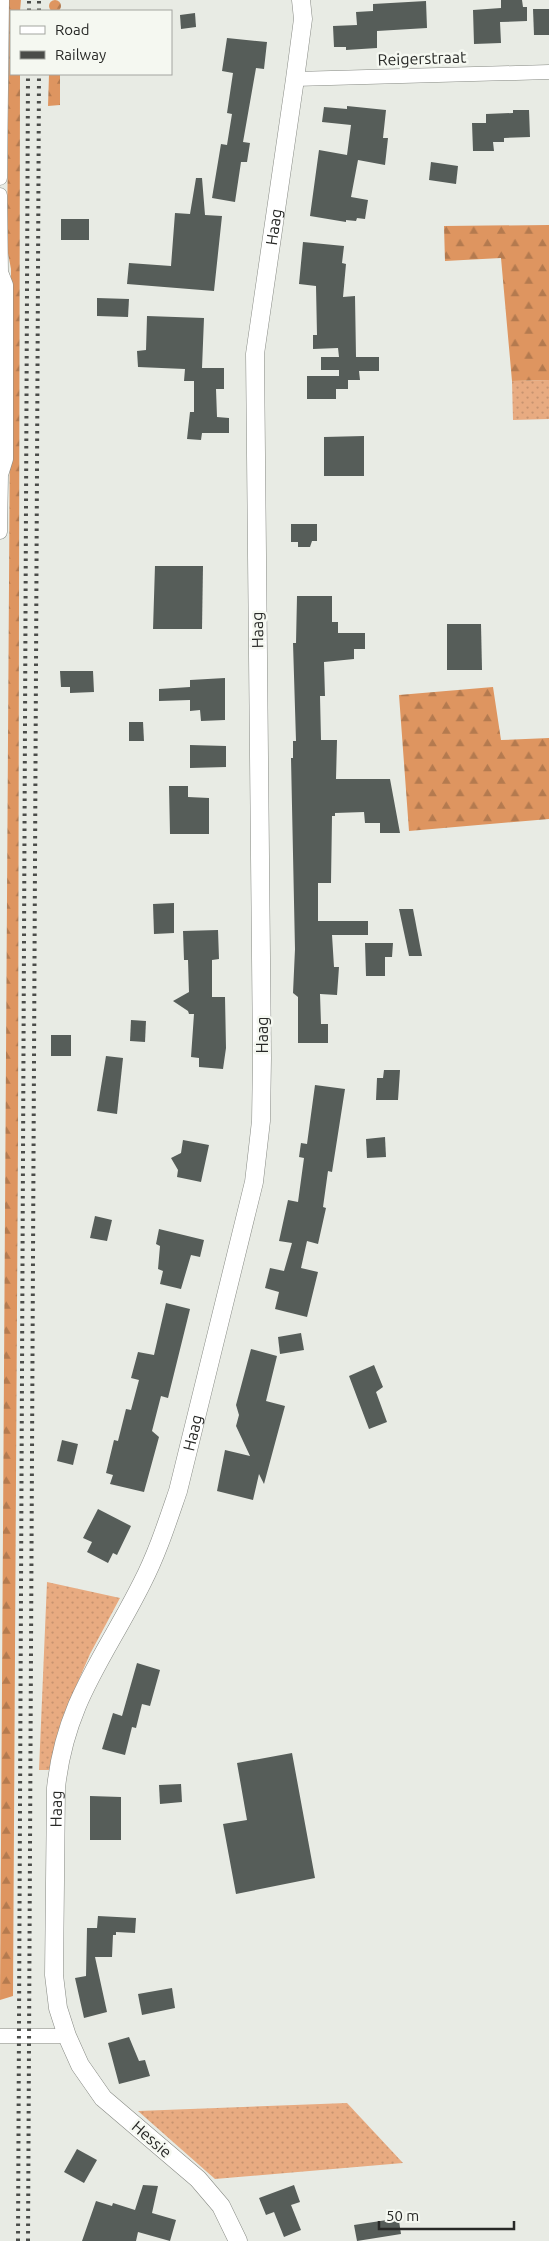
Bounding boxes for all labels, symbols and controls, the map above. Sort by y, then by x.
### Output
legend [10,10,172,75]
text: Road [55,21,90,38]
text: Railway [55,46,106,63]
street label: Reigerstraat [377,47,467,69]
street label: Haag [262,207,285,246]
street label: Haag [248,611,266,649]
street label: Haag [253,1017,271,1053]
street label: Haag [179,1413,205,1453]
street label: Haag [47,1790,65,1827]
street label: Hessie [129,2117,175,2161]
scale bar [379,2198,514,2230]
text: 50 m [386,2207,419,2224]

